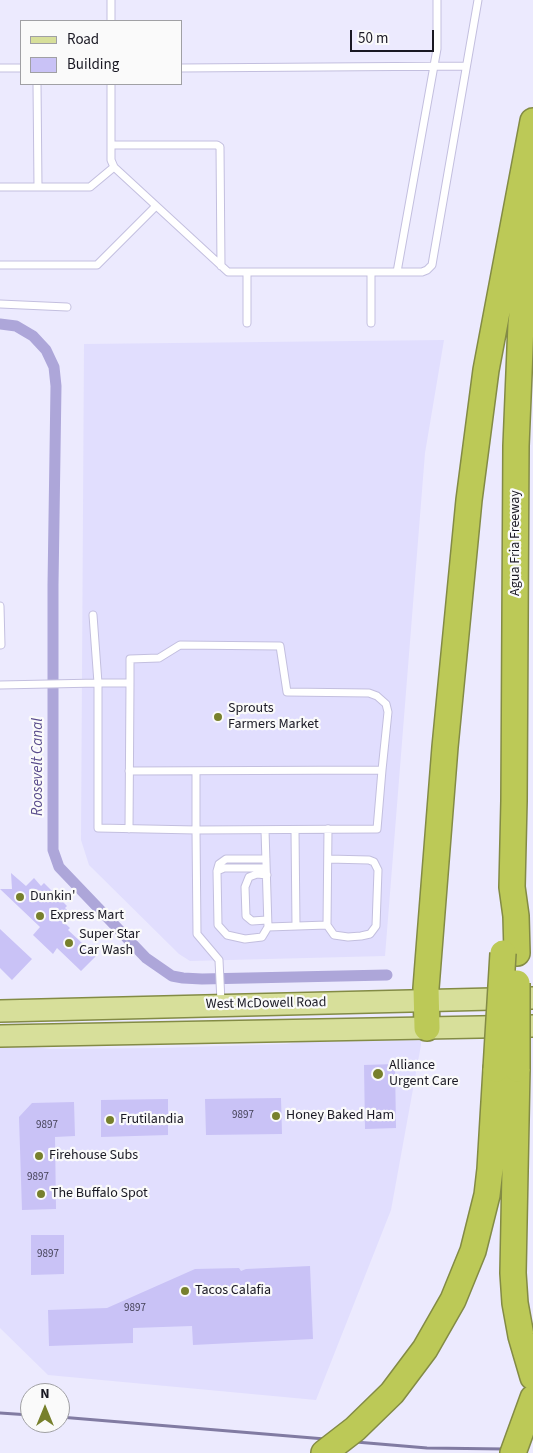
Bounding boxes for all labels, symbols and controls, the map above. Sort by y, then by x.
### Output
legend [20,20,182,85]
scale bar [353,20,437,52]
text: 50 m [358,28,388,49]
text: Road [67,29,99,50]
text: Building [67,54,119,75]
street label: Agua Fria Freeway [508,490,524,596]
place label: Sprouts Farmers Market [228,701,319,734]
marker: Sprouts Farmers Market [212,711,224,723]
water label: Roosevelt Canal [30,718,48,816]
place label: Dunkin' [30,889,75,905]
marker: Dunkin' [14,891,26,903]
place label: Express Mart [50,908,124,924]
marker: Express Mart [34,910,46,922]
place label: Super Star Car Wash [79,927,140,960]
marker: Super Star Car Wash [63,937,75,949]
street label: West McDowell Road [206,995,326,1013]
place label: Alliance Urgent Care [389,1058,458,1090]
marker: Alliance Urgent Care [371,1067,385,1081]
place label: Honey Baked Ham [286,1108,394,1124]
house number: 9897 [232,1109,254,1123]
marker: Honey Baked Ham [270,1110,282,1122]
place label: Frutilandia [120,1112,184,1128]
marker: Frutilandia [104,1114,116,1126]
house number: 9897 [36,1119,58,1133]
place label: Firehouse Subs [49,1148,138,1164]
marker: Firehouse Subs [33,1150,45,1162]
house number: 9897 [27,1171,49,1185]
place label: The Buffalo Spot [51,1186,148,1202]
marker: The Buffalo Spot [35,1188,47,1200]
house number: 9897 [37,1248,59,1262]
place label: Tacos Calafia [195,1283,271,1299]
marker: Tacos Calafia [179,1285,191,1297]
house number: 9897 [124,1302,146,1316]
north arrow [20,1383,70,1433]
text: N [40,1384,50,1404]

